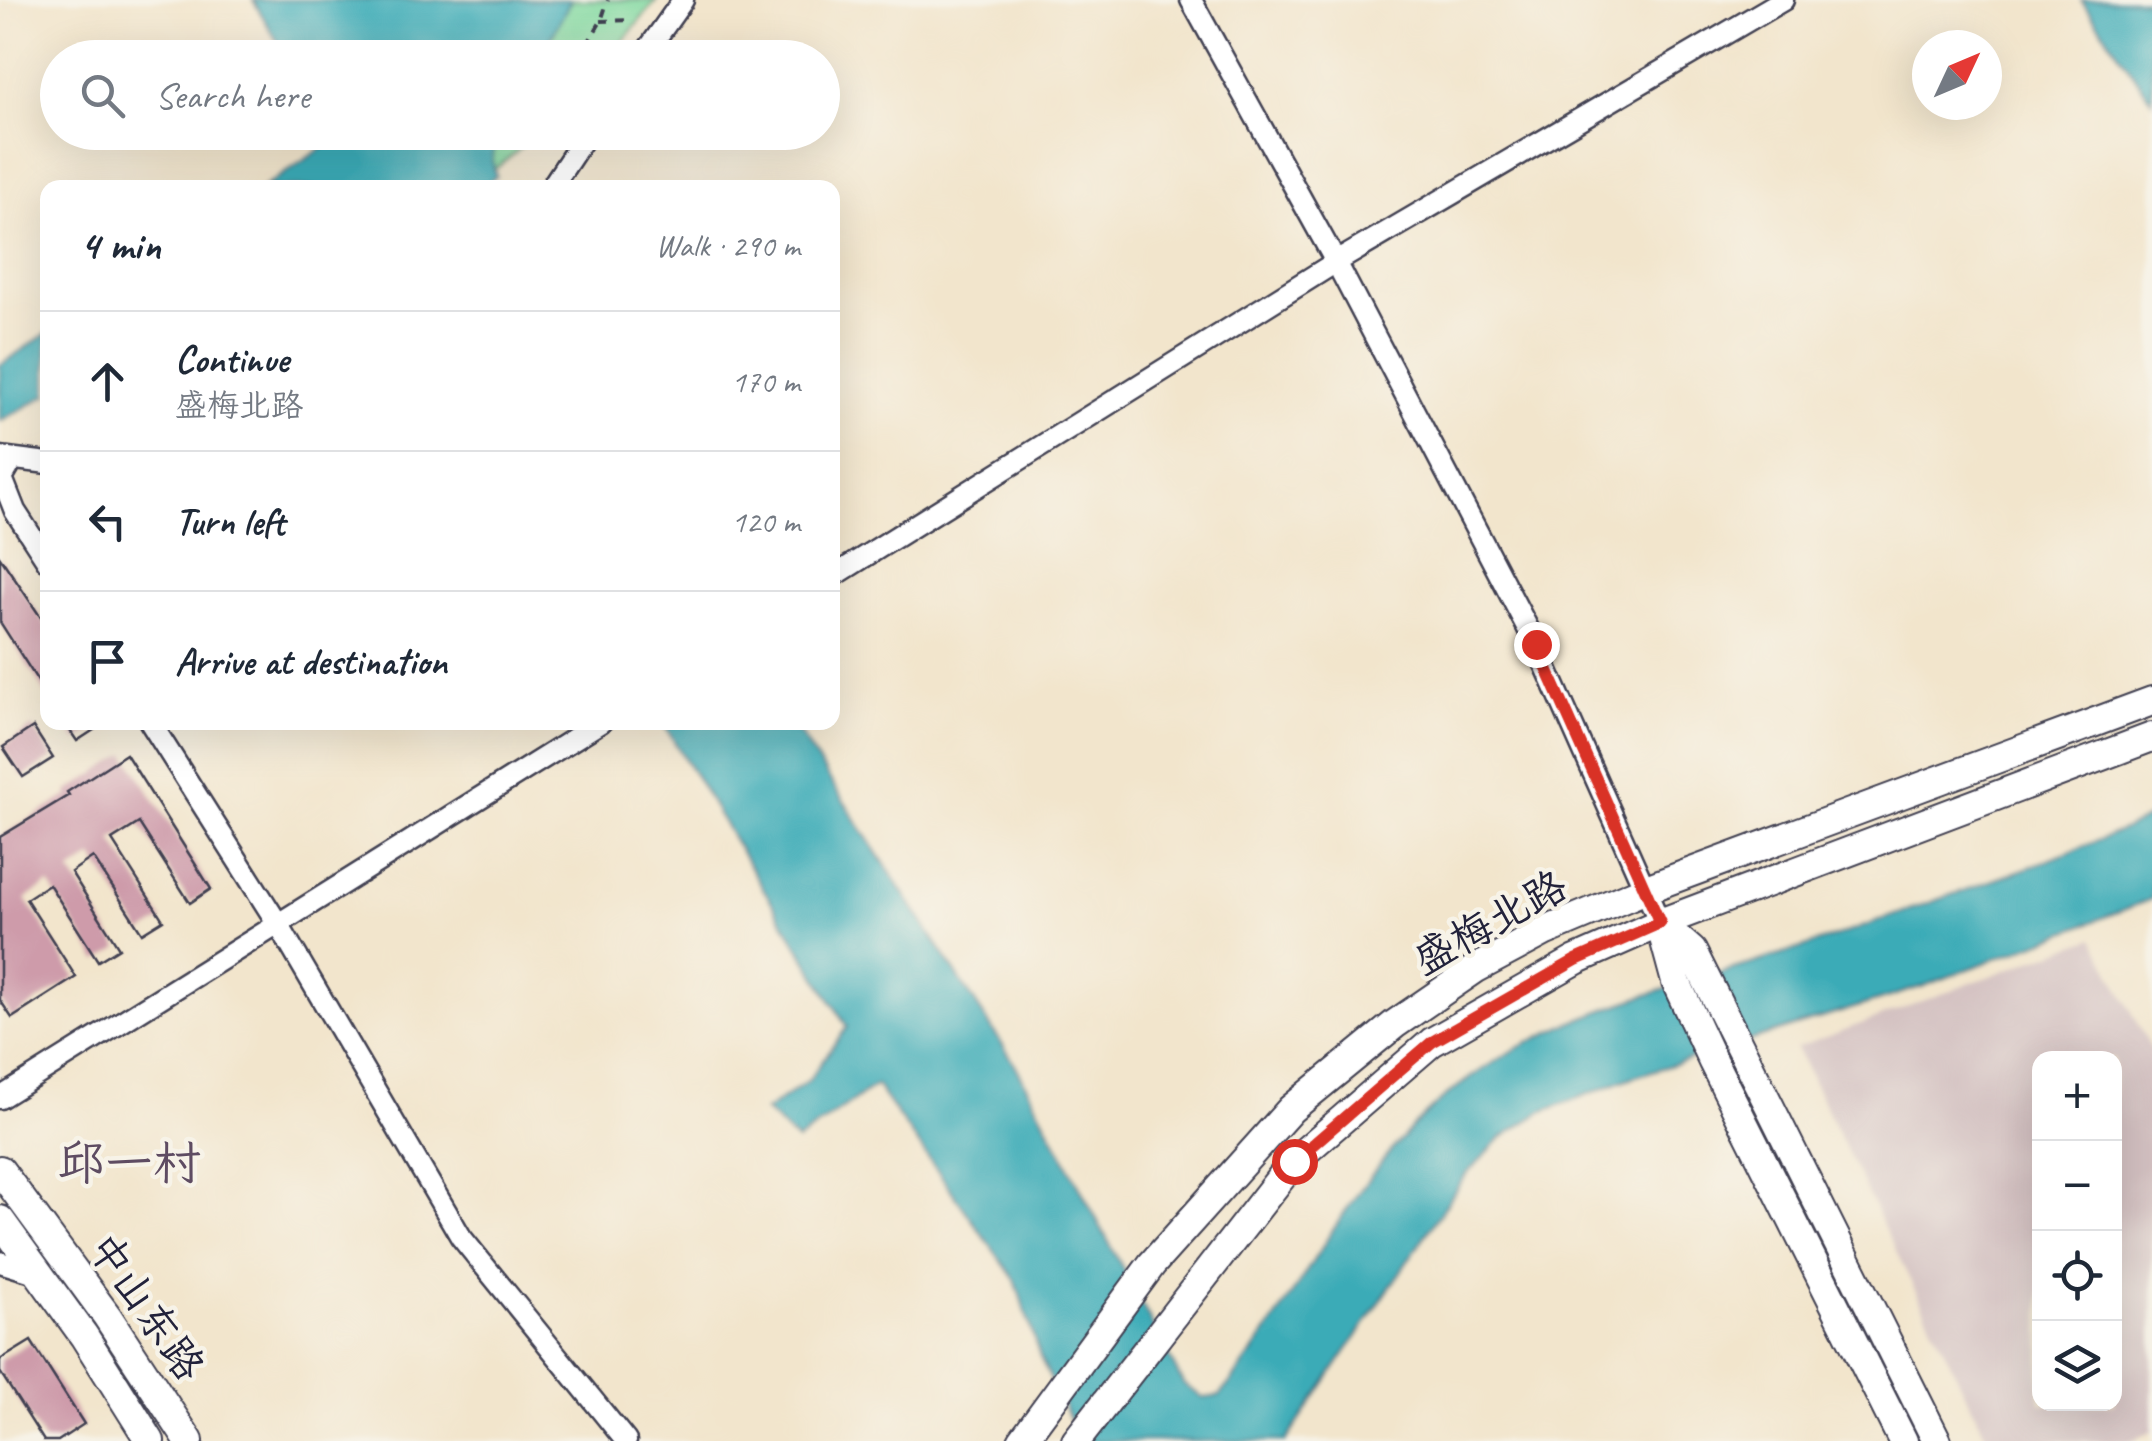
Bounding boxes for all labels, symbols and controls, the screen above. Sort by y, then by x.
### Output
north arrow [1912,30,2002,120]
search box [40,40,840,150]
icon: search [75,68,130,123]
text: Search here [155,72,310,119]
text: 4 min [80,219,160,272]
text: Walk · 290 m [656,225,800,266]
text: Continue [175,336,289,383]
icon: ahead [80,354,135,409]
text: 170 m [731,361,800,402]
text: 盛梅北路 [175,385,303,426]
icon: left [80,494,135,549]
text: Turn left [175,498,285,545]
text: 120 m [731,501,800,542]
route end [1514,622,1560,668]
icon: arrive [80,634,135,689]
text: Arrive at destination [175,638,447,685]
street label: 盛梅北路 [1404,859,1576,987]
map controls [2032,1051,2122,1411]
button: + [2032,1051,2122,1141]
district label: 邱一村 [57,1133,201,1193]
route start [1272,1139,1318,1185]
button: − [2032,1141,2122,1231]
street label: 中山东路 [76,1223,216,1391]
button: locate [2032,1231,2122,1321]
button: layers [2032,1321,2122,1411]

